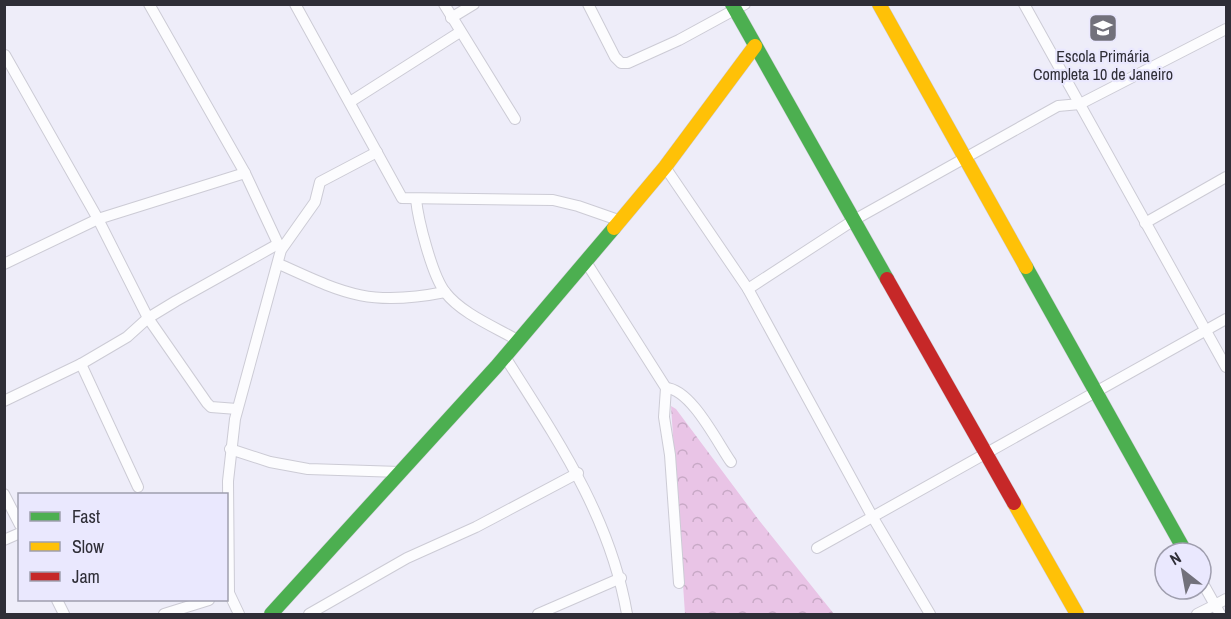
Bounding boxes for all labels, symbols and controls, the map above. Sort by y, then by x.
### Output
school or university icon: Escola Primária Completa 10 de Janeiro [1087,12,1119,44]
place label: Escola Primária Completa 10 de Janeiro [1033,45,1173,85]
legend [18,493,228,601]
text: Fast [72,504,100,529]
text: Slow [72,534,104,559]
north arrow [1153,541,1213,601]
text: N [1166,546,1185,570]
text: Jam [72,564,100,589]

